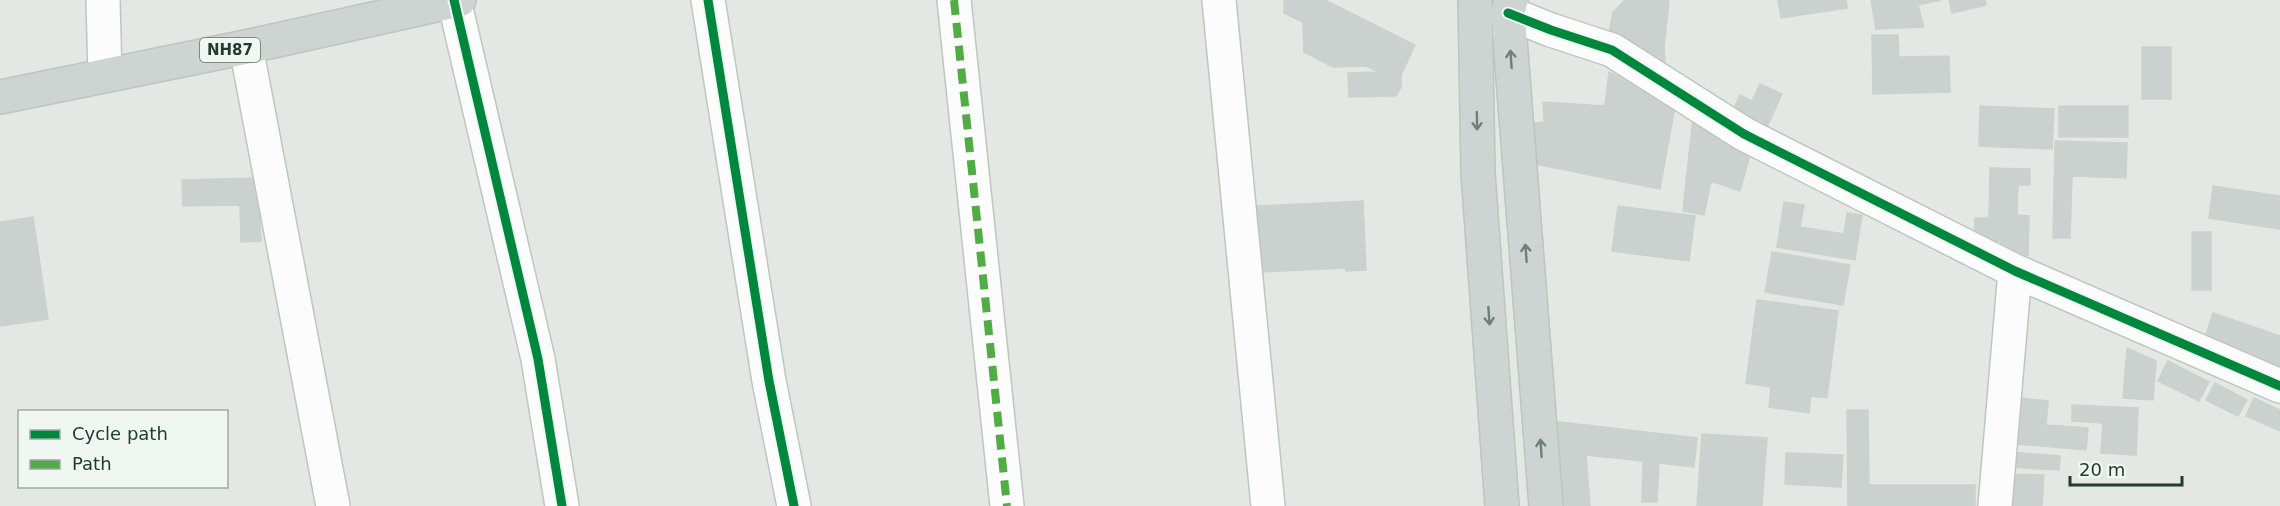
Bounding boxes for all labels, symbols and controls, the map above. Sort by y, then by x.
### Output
road number: NH87 [200,38,260,62]
one-way arrow [1505,49,1516,69]
one-way arrow [1472,111,1483,131]
one-way arrow [1520,244,1531,264]
one-way arrow [1483,306,1494,326]
legend [18,410,228,488]
text: Cycle path [72,423,168,444]
one-way arrow [1535,438,1546,458]
scale bar [2070,449,2182,487]
text: Path [72,453,112,474]
text: 20 m [2079,459,2125,480]

